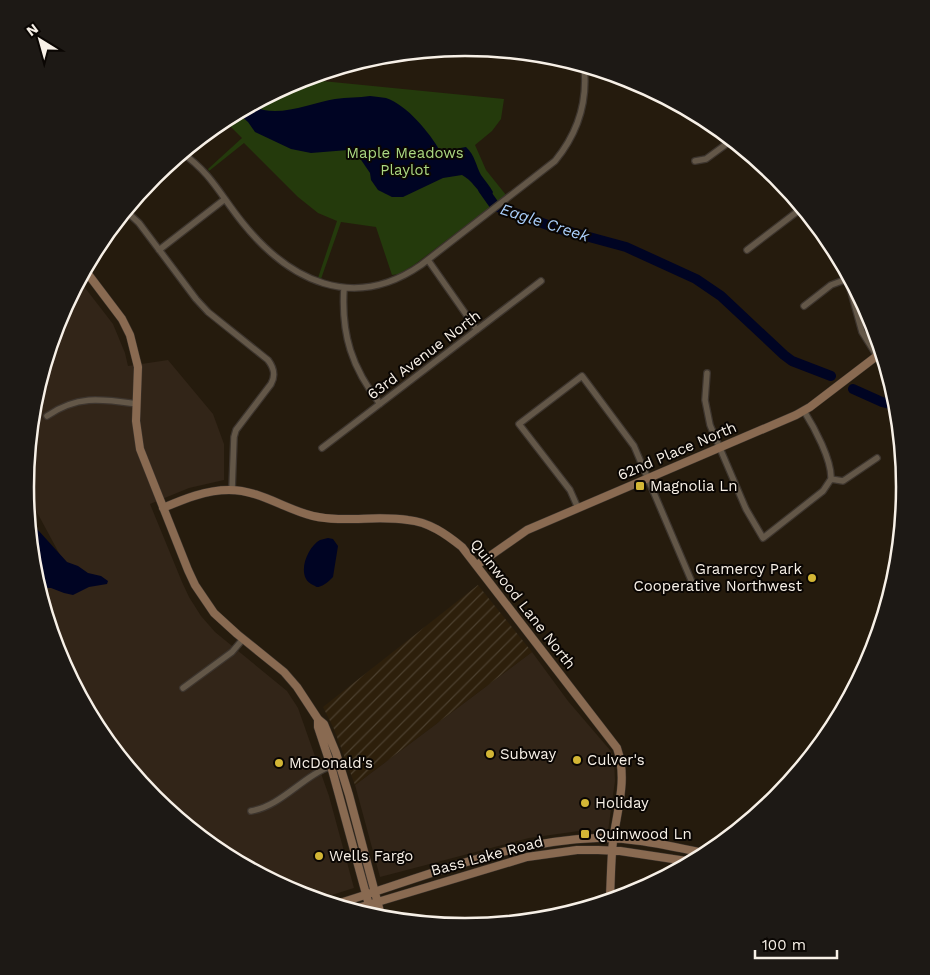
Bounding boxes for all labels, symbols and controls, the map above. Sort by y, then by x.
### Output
north arrow [15,15,65,65]
text: N [23,20,41,39]
park label: Maple Meadows Playlot [346,144,464,179]
water label: Eagle Creek [498,199,593,246]
street label: 63rd Avenue North [364,307,484,403]
street label: 62nd Place North [615,418,739,484]
place label: Magnolia Ln [650,477,738,495]
marker: Magnolia Ln [634,480,646,492]
street label: Quinwood Lane North [467,535,579,673]
place label: Gramercy Park Cooperative Northwest [634,560,803,595]
marker: Gramercy Park Cooperative Northwest [806,572,818,584]
place label: Subway [500,745,556,763]
marker: Subway [484,748,496,760]
place label: Culver's [587,751,645,769]
place label: McDonald's [289,754,373,772]
marker: Culver's [571,754,583,766]
marker: McDonald's [273,757,285,769]
place label: Holiday [595,794,649,812]
marker: Holiday [579,797,591,809]
place label: Quinwood Ln [595,825,692,843]
marker: Quinwood Ln [579,828,591,840]
street label: Bass Lake Road [429,832,545,880]
place label: Wells Fargo [329,847,413,865]
marker: Wells Fargo [313,850,325,862]
scale bar [755,928,838,960]
text: 100 m [762,936,806,954]

